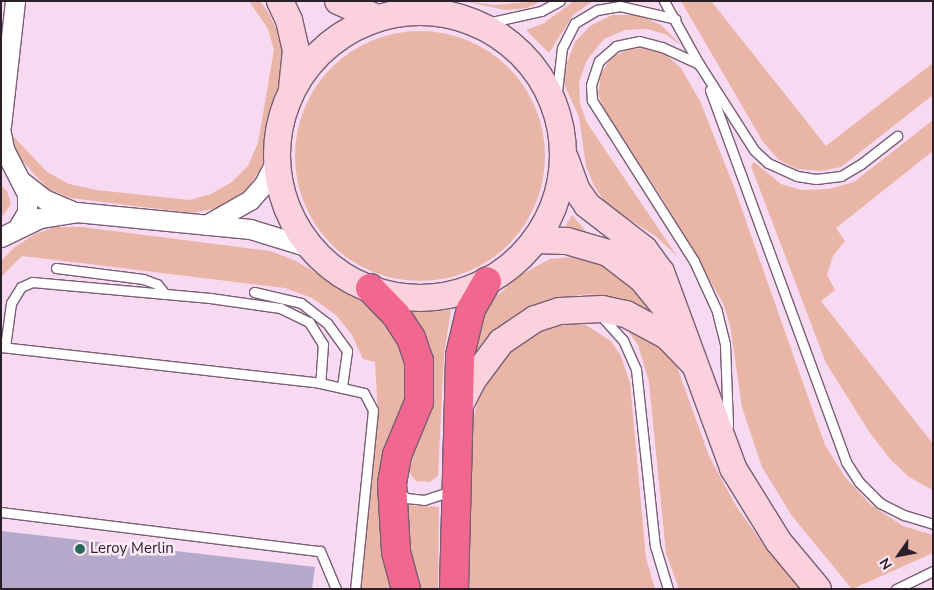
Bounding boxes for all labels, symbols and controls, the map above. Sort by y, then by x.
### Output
north arrow [874,530,924,580]
place label: Leroy Merlin [90,540,174,558]
marker: Leroy Merlin [74,543,86,555]
text: N [875,554,897,573]

